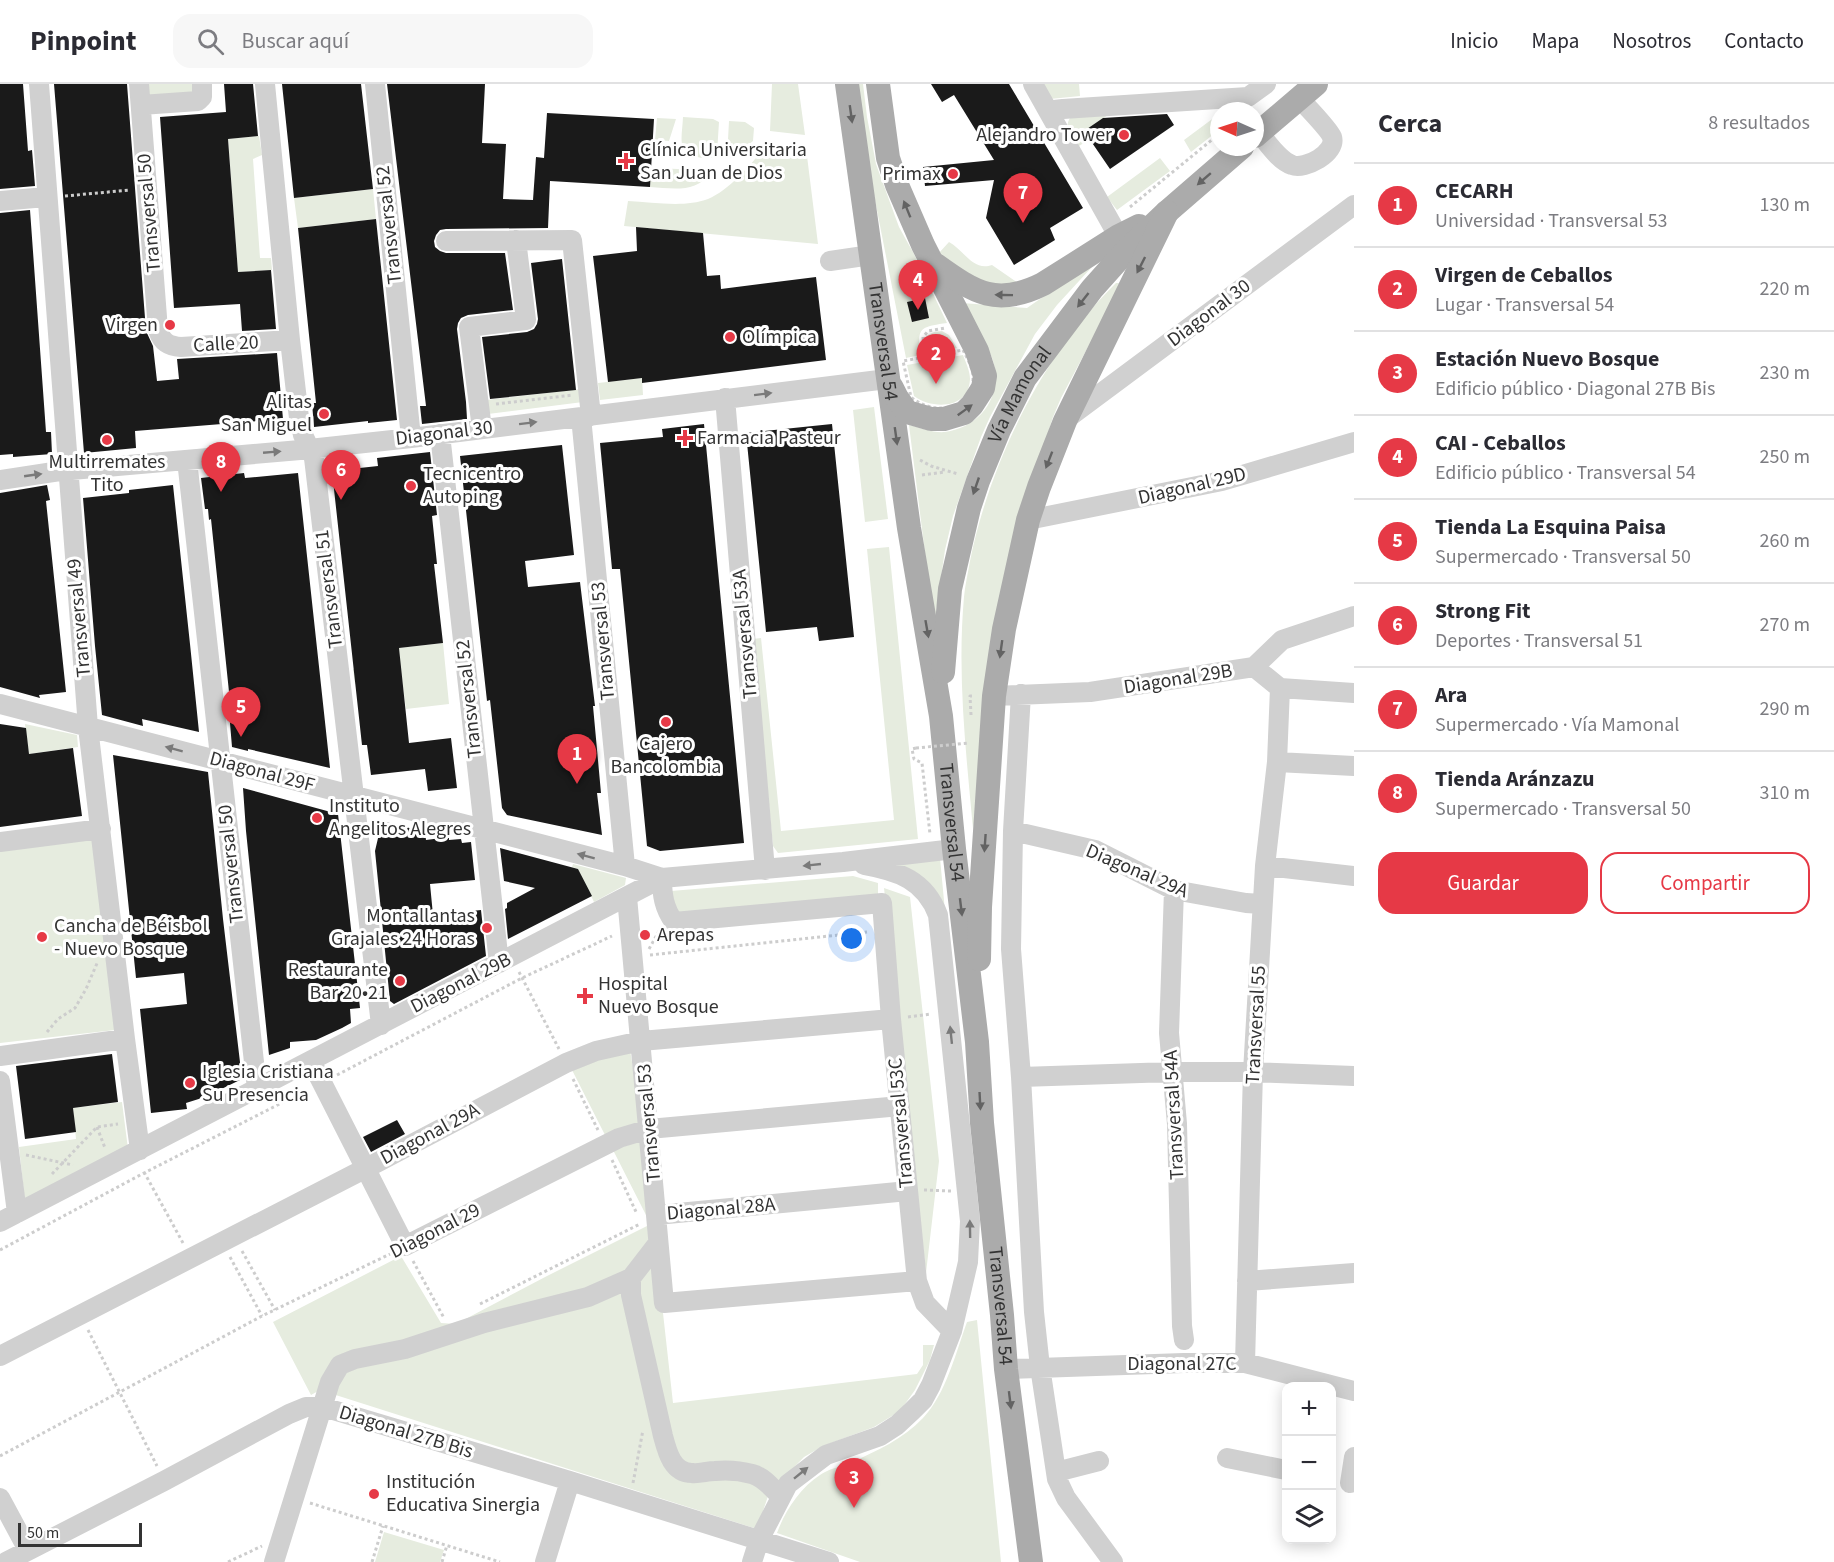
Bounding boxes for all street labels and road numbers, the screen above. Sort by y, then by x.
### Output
street label: Transversal 50 [130,152,168,274]
street label: Transversal 52 [369,164,409,286]
street label: Diagonal 30 [1161,272,1257,354]
street label: Transversal 54 [861,280,905,403]
street label: Calle 20 [193,328,259,360]
street label: Vía Mamonal [981,340,1058,447]
street label: Diagonal 30 [394,413,494,453]
street label: Diagonal 29D [1135,460,1249,512]
street label: Transversal 51 [308,528,350,650]
street label: Transversal 49 [60,557,98,679]
street label: Transversal 53A [725,568,765,700]
street label: Transversal 53 [584,580,622,702]
street label: Transversal 52 [449,638,489,760]
street label: Diagonal 29B [1122,657,1234,701]
street label: Diagonal 29F [206,745,318,800]
street label: Transversal 54 [932,762,972,883]
street label: Transversal 50 [211,803,251,925]
street label: Diagonal 29A [1081,837,1193,905]
street label: Diagonal 29B [406,946,516,1020]
street label: Transversal 55 [1239,965,1273,1085]
street label: Transversal 54A [1157,1049,1191,1181]
street label: Transversal 53C [881,1057,921,1189]
street label: Transversal 53 [630,1062,668,1184]
street label: Diagonal 29A [375,1096,485,1172]
street label: Diagonal 28A [666,1190,777,1228]
street label: Diagonal 29 [385,1196,485,1266]
street label: Transversal 54 [981,1245,1020,1366]
street label: Diagonal 27C [1127,1350,1237,1378]
street label: Diagonal 27B Bis [336,1398,476,1466]

